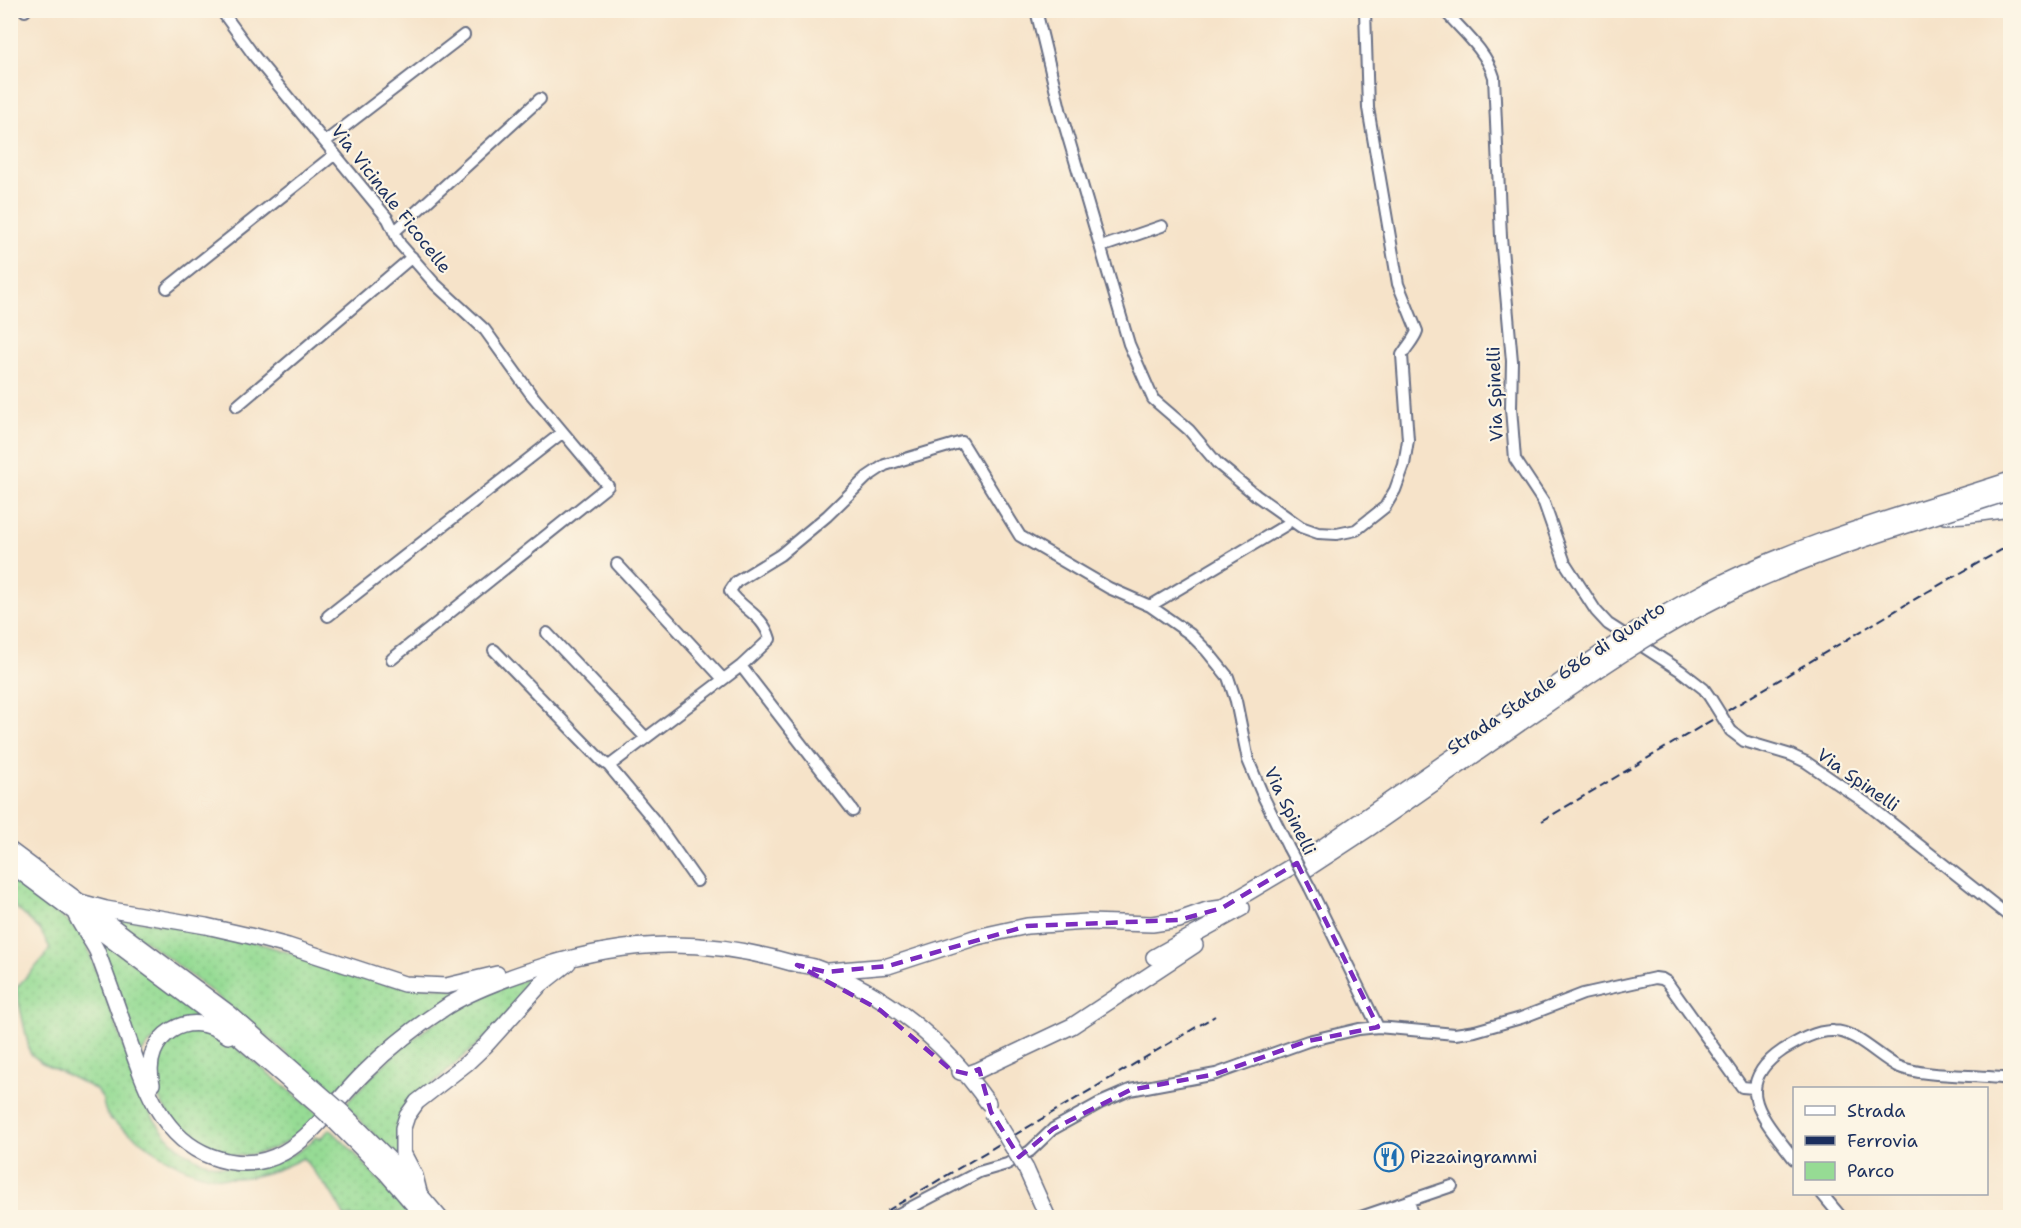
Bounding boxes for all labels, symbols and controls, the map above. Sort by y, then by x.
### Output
street label: Via Vicinale Ficocelle [325,120,457,278]
street label: Via Spinelli [1481,346,1509,442]
street label: Strada Statale 686 di Quarto [1442,596,1670,760]
street label: Via Spinelli [1812,743,1904,817]
street label: Via Spinelli [1258,763,1322,859]
legend [1793,1087,1988,1195]
text: Strada [1847,1099,1906,1123]
text: Ferrovia [1847,1129,1918,1153]
restaurant icon: Pizzaingrammi [1373,1141,1405,1173]
place label: Pizzaingrammi [1410,1145,1538,1169]
text: Parco [1847,1159,1895,1183]

